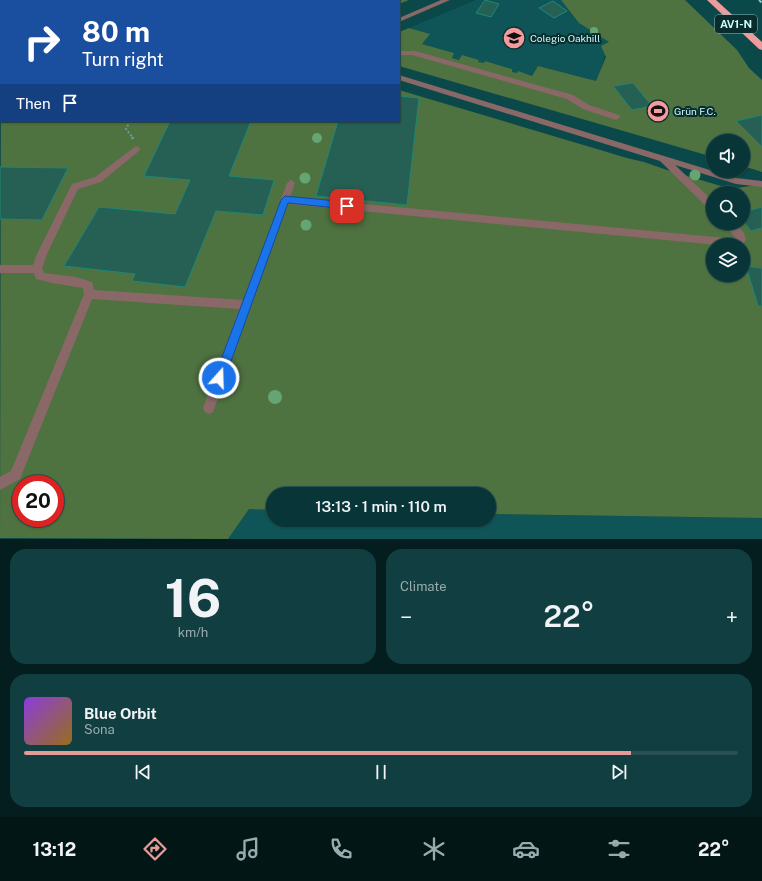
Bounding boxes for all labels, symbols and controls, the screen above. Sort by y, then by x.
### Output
text: 80 m [82,15,150,48]
road number: AV1-N [715,15,757,33]
icon: right [16,16,68,68]
school or university icon: Colegio Oakhill [501,25,527,51]
place label: Colegio Oakhill [530,32,600,44]
text: Turn right [82,49,164,70]
icon: arrive [59,92,81,114]
text: Then [16,95,51,112]
sports icon: Grün F.C. [645,98,671,124]
place label: Grün F.C. [674,105,716,117]
map controls [706,134,750,282]
button: sound [706,134,750,178]
button: search [706,186,750,230]
pin [330,189,364,223]
icon: arrive [336,195,358,217]
button: layers [706,238,750,282]
position arrow [198,357,240,399]
speed limit sign: 20 [12,475,64,527]
text: 13:13 · 1 min · 110 m [315,498,447,515]
text: 16 [165,568,221,629]
text: Climate [400,579,447,594]
text: 22° [543,598,595,634]
text: − [400,604,412,630]
text: + [726,604,738,630]
text: km/h [178,625,208,640]
text: Blue Orbit [84,705,157,722]
text: Sona [84,722,115,737]
icon: previous [132,761,154,783]
icon: pause [370,761,392,783]
icon: next [608,761,630,783]
icon: directions [141,835,169,863]
icon: music [234,835,262,863]
icon: phone [327,835,355,863]
icon: climate [420,835,448,863]
icon: car [512,835,540,863]
icon: filters [605,835,633,863]
text: 13:12 [32,839,76,860]
text: 22° [698,839,730,860]

